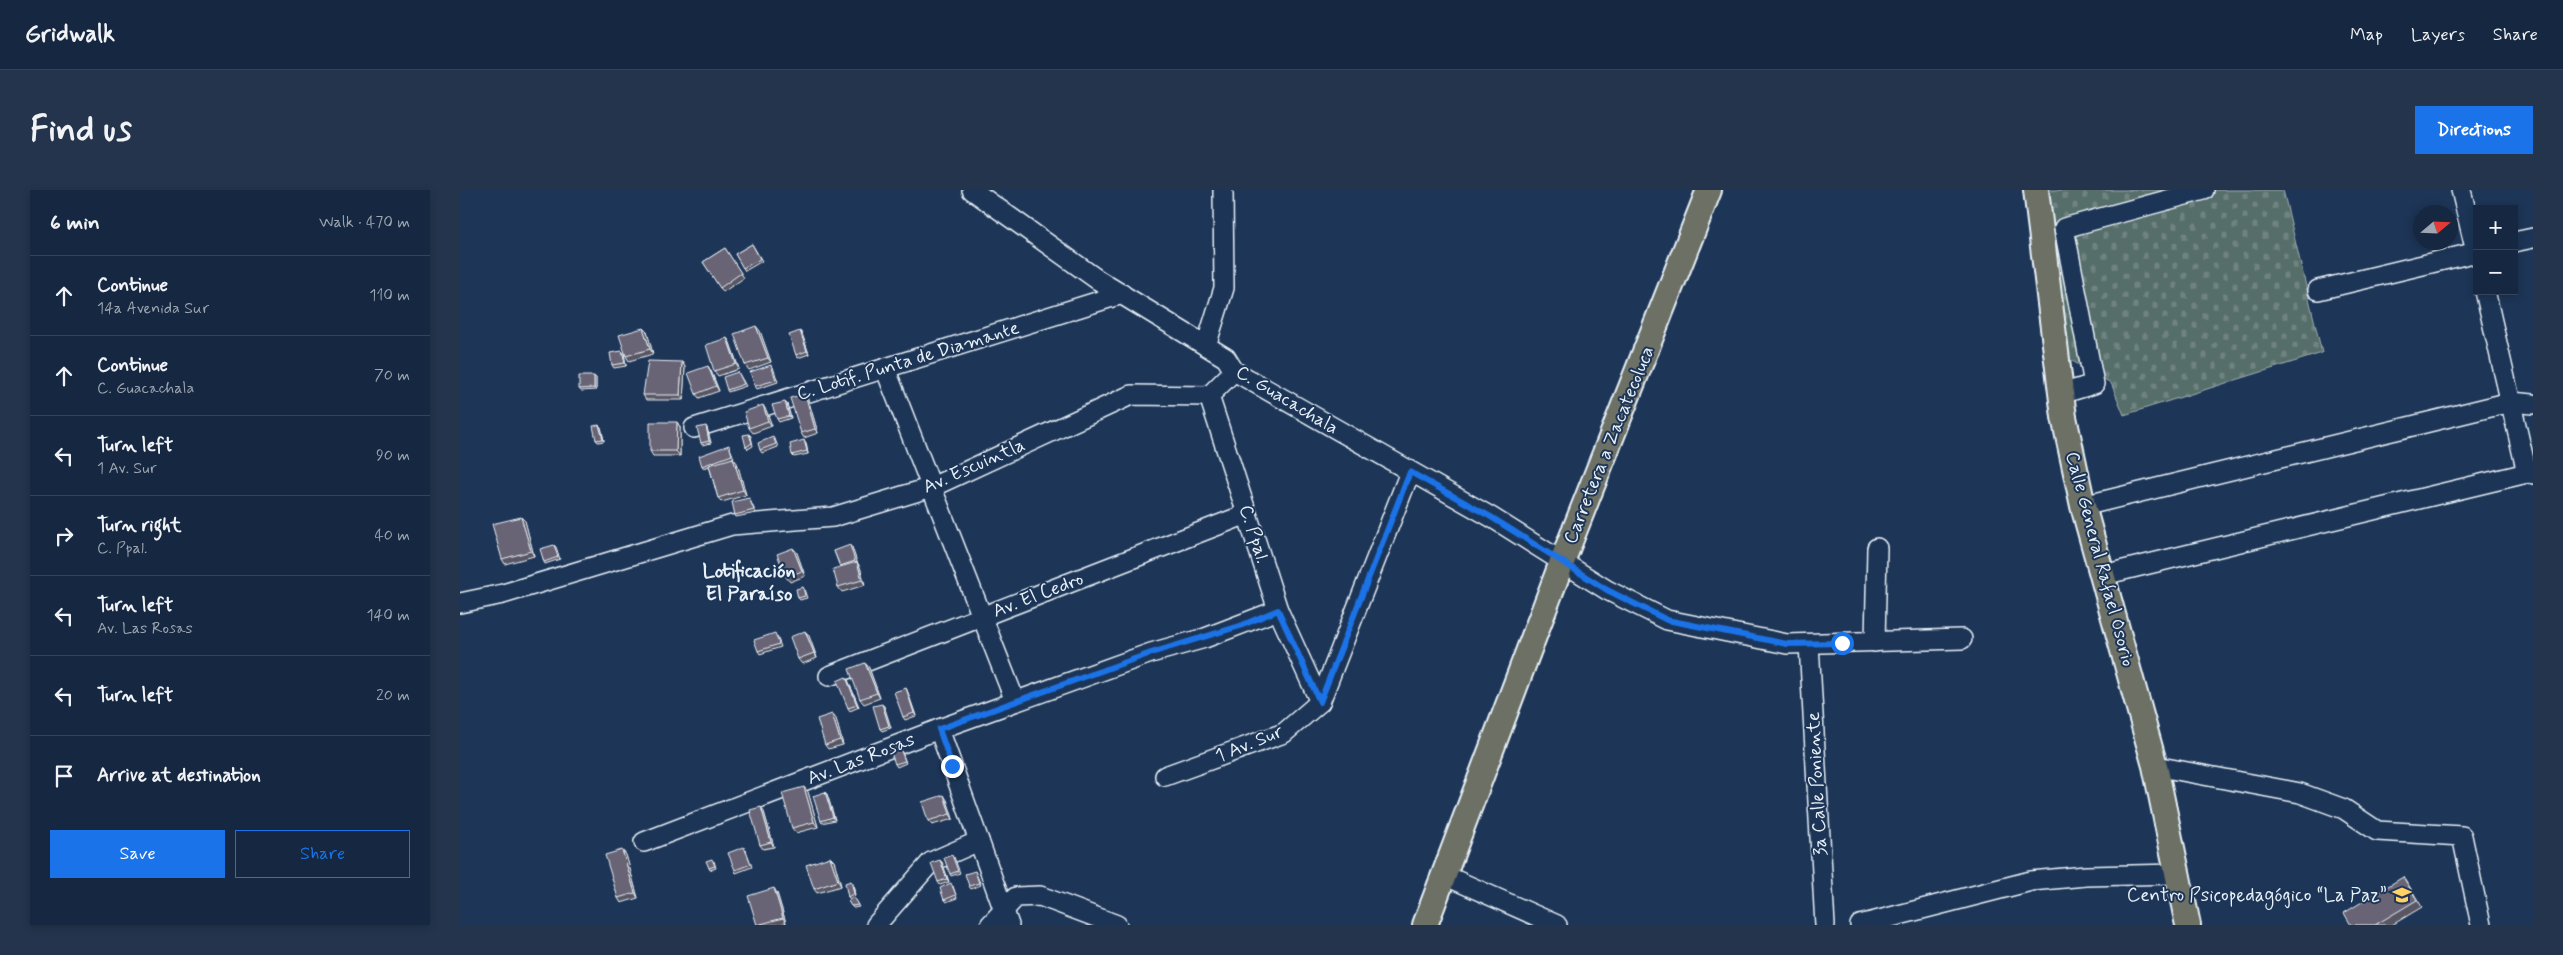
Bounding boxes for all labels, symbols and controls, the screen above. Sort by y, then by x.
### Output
text: Gridwalk [25,19,115,50]
text: Map [2350,23,2383,47]
text: Layers [2411,23,2465,47]
text: Share [2493,23,2538,47]
button: Directions [2415,106,2533,154]
text: Find us [30,107,132,153]
north arrow [2413,205,2458,250]
map controls [2473,205,2518,295]
button: + [2473,205,2518,250]
text: 6 min [50,209,100,237]
text: Walk · 470 m [319,212,410,233]
button: − [2473,250,2518,295]
text: Continue [97,273,168,298]
icon: ahead [50,282,78,310]
text: 110 m [369,285,410,306]
text: 14a Avenida Sur [97,298,209,319]
street label: C. Lotif. Punta de Diamante [794,315,1022,407]
street label: Carretera a Zacatecoluca [1558,342,1660,548]
text: Continue [97,353,168,378]
street label: C. Guacachala [1231,360,1343,440]
icon: ahead [50,362,78,390]
text: 70 m [374,365,410,386]
text: C. Guacachala [97,378,194,399]
street label: Av. Escuintla [919,432,1029,500]
text: Turn left [97,433,173,458]
icon: left [50,442,78,470]
text: 90 m [376,445,410,466]
street label: Calle General Rafael Osorio [2059,449,2141,669]
text: 1 Av. Sur [97,458,157,479]
street label: C. Ppal. [1233,502,1275,566]
text: Turn right [97,513,181,538]
icon: right [50,522,78,550]
text: 40 m [374,525,410,546]
text: C. Ppal. [97,538,147,559]
district label: Lotificación El Paraíso [702,558,796,608]
street label: Av. El Cedro [989,566,1087,624]
text: Turn left [97,593,173,618]
icon: left [50,602,78,630]
text: 140 m [366,605,410,626]
text: Av. Las Rosas [97,618,193,639]
route start [1831,632,1854,655]
icon: left [50,682,78,710]
text: Turn left [97,683,173,708]
text: 20 m [376,685,410,706]
street label: 3a Calle Poniente [1801,711,1833,857]
street label: 1 Av. Sur [1212,719,1287,769]
street label: Av. Las Rosas [803,727,919,791]
route end [941,755,964,778]
icon: arrive [50,762,78,790]
text: Arrive at destination [97,763,261,788]
button: Save [50,830,225,878]
button: Share [235,830,410,878]
place label: Centro Psicopedagógico “La Paz” [2127,883,2387,910]
school or university icon: Centro Psicopedagógico “La Paz” [2391,884,2413,906]

